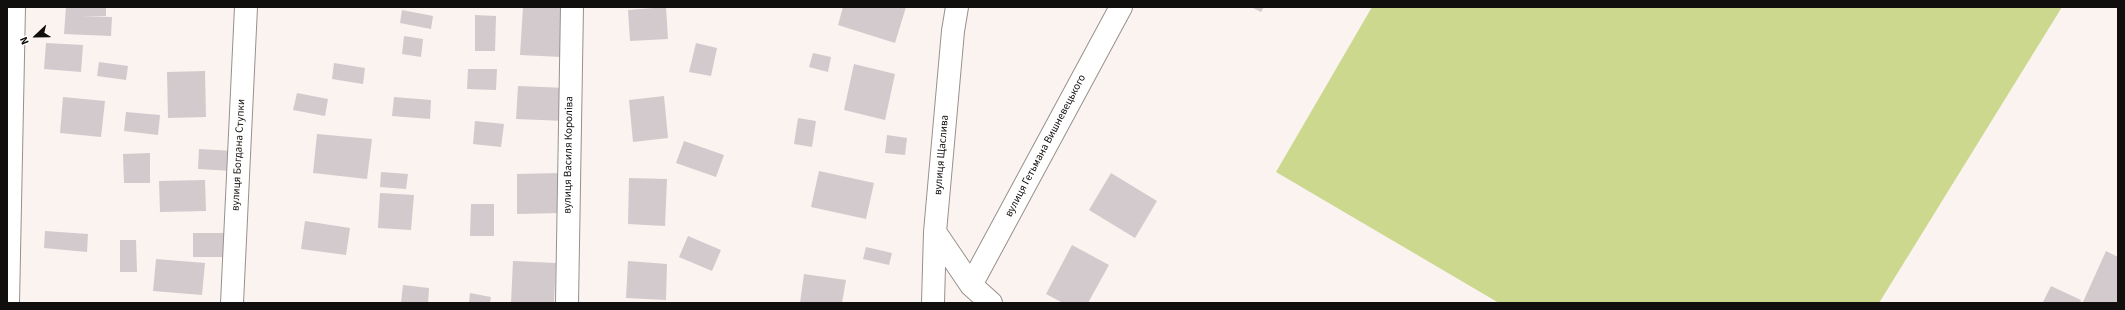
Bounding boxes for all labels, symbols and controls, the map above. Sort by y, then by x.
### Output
north arrow [16,16,56,56]
text: N [16,34,33,47]
street label: вулиця Гетьмана Вишневецького [1003,72,1089,220]
street label: вулиця Василя Короліва [561,96,577,214]
street label: вулиця Богдана Ступки [229,99,249,211]
street label: вулиця Щаслива [932,114,952,196]

